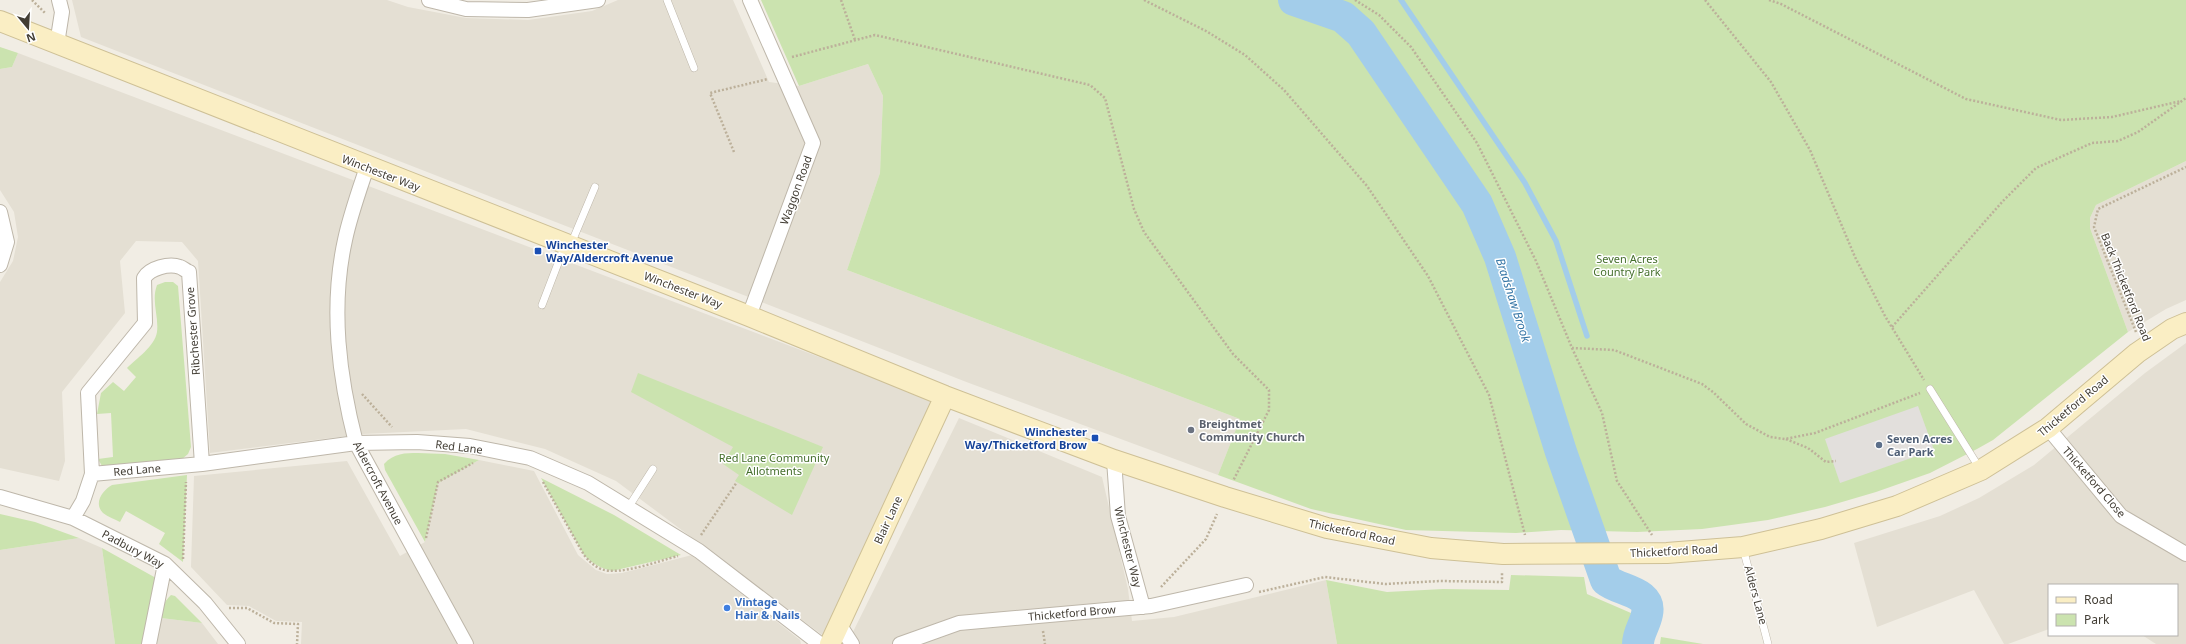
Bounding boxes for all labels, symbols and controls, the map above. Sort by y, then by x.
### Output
north arrow [8,8,48,48]
text: N [25,29,38,47]
street label: Winchester Way [340,151,423,195]
street label: Waggon Road [776,153,815,226]
street label: Back Thicketford Road [2098,231,2155,343]
place label: Winchester Way/Aldercroft Avenue [546,237,674,265]
marker: Winchester Way/Aldercroft Avenue [533,246,543,256]
park label: Seven Acres Country Park [1593,251,1661,279]
water label: Bradshaw Brook [1492,256,1535,345]
street label: Winchester Way [642,268,725,312]
street label: Ribchester Grove [182,287,203,376]
street label: Thicketford Road [2034,372,2111,440]
place label: Breightmet Community Church [1199,416,1305,444]
place label: Winchester Way/Thicketford Brow [965,424,1088,452]
marker: Breightmet Community Church [1186,425,1196,435]
place label: Seven Acres Car Park [1887,431,1953,459]
marker: Winchester Way/Thicketford Brow [1090,433,1100,443]
street label: Red Lane [435,436,484,457]
street label: Aldercroft Avenue [350,438,407,527]
marker: Seven Acres Car Park [1874,440,1884,450]
street label: Thicketford Close [2059,443,2129,520]
park label: Red Lane Community Allotments [719,450,830,478]
street label: Red Lane [113,460,161,479]
street label: Blair Lane [870,493,905,546]
street label: Winchester Way [1111,505,1146,589]
street label: Thicketford Road [1308,515,1397,548]
street label: Padbury Way [100,526,167,571]
street label: Thicketford Road [1630,541,1718,560]
street label: Alders Lane [1741,564,1772,626]
legend [2048,584,2178,636]
text: Road [2084,591,2113,608]
place label: Vintage Hair & Nails [735,594,800,622]
street label: Thicketford Brow [1027,601,1117,624]
marker: Vintage Hair & Nails [722,603,732,613]
text: Park [2084,611,2110,628]

